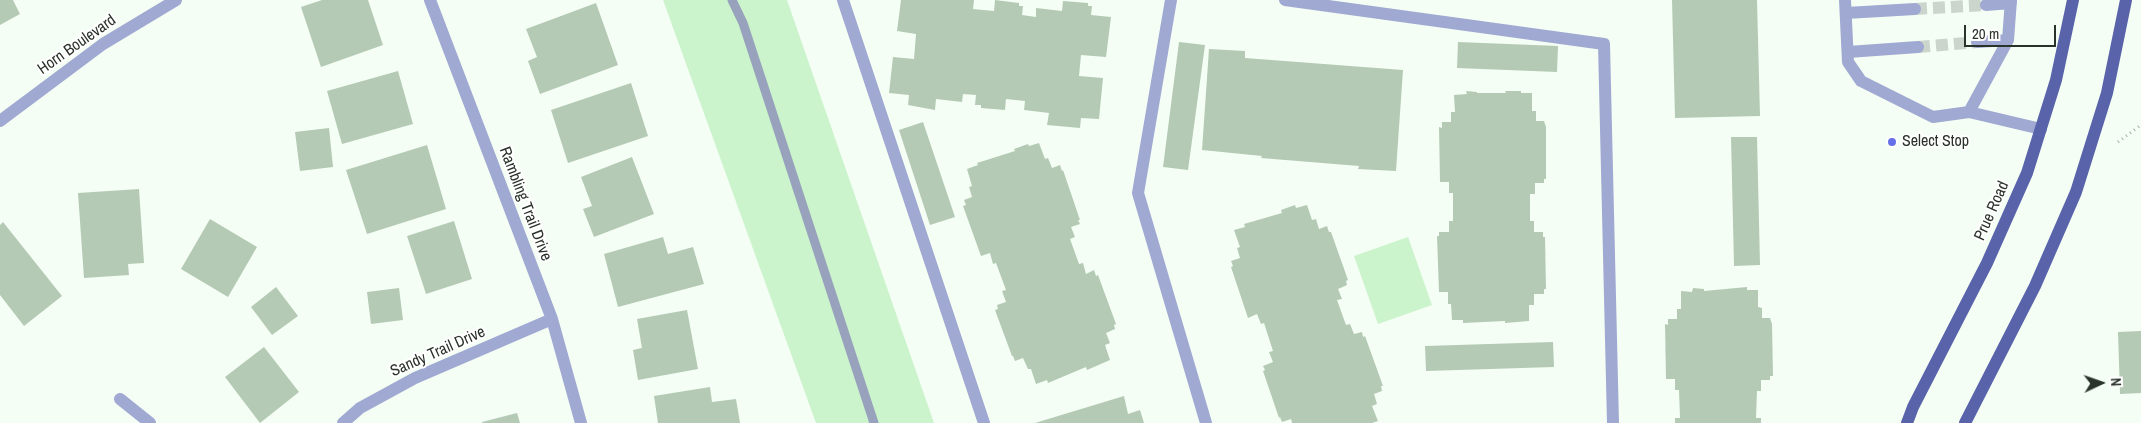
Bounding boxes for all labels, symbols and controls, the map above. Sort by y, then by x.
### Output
street label: Horn Boulevard [34,11,120,79]
scale bar [1966,15,2058,47]
text: 20 m [1972,23,1999,44]
place label: Select Stop [1902,132,1969,152]
marker: Select Stop [1886,136,1898,148]
street label: Rambling Trail Drive [494,144,556,264]
street label: Prue Road [1970,178,2014,244]
street label: Sandy Trail Drive [388,323,488,381]
north arrow [2076,358,2126,408]
text: N [2107,378,2125,387]

